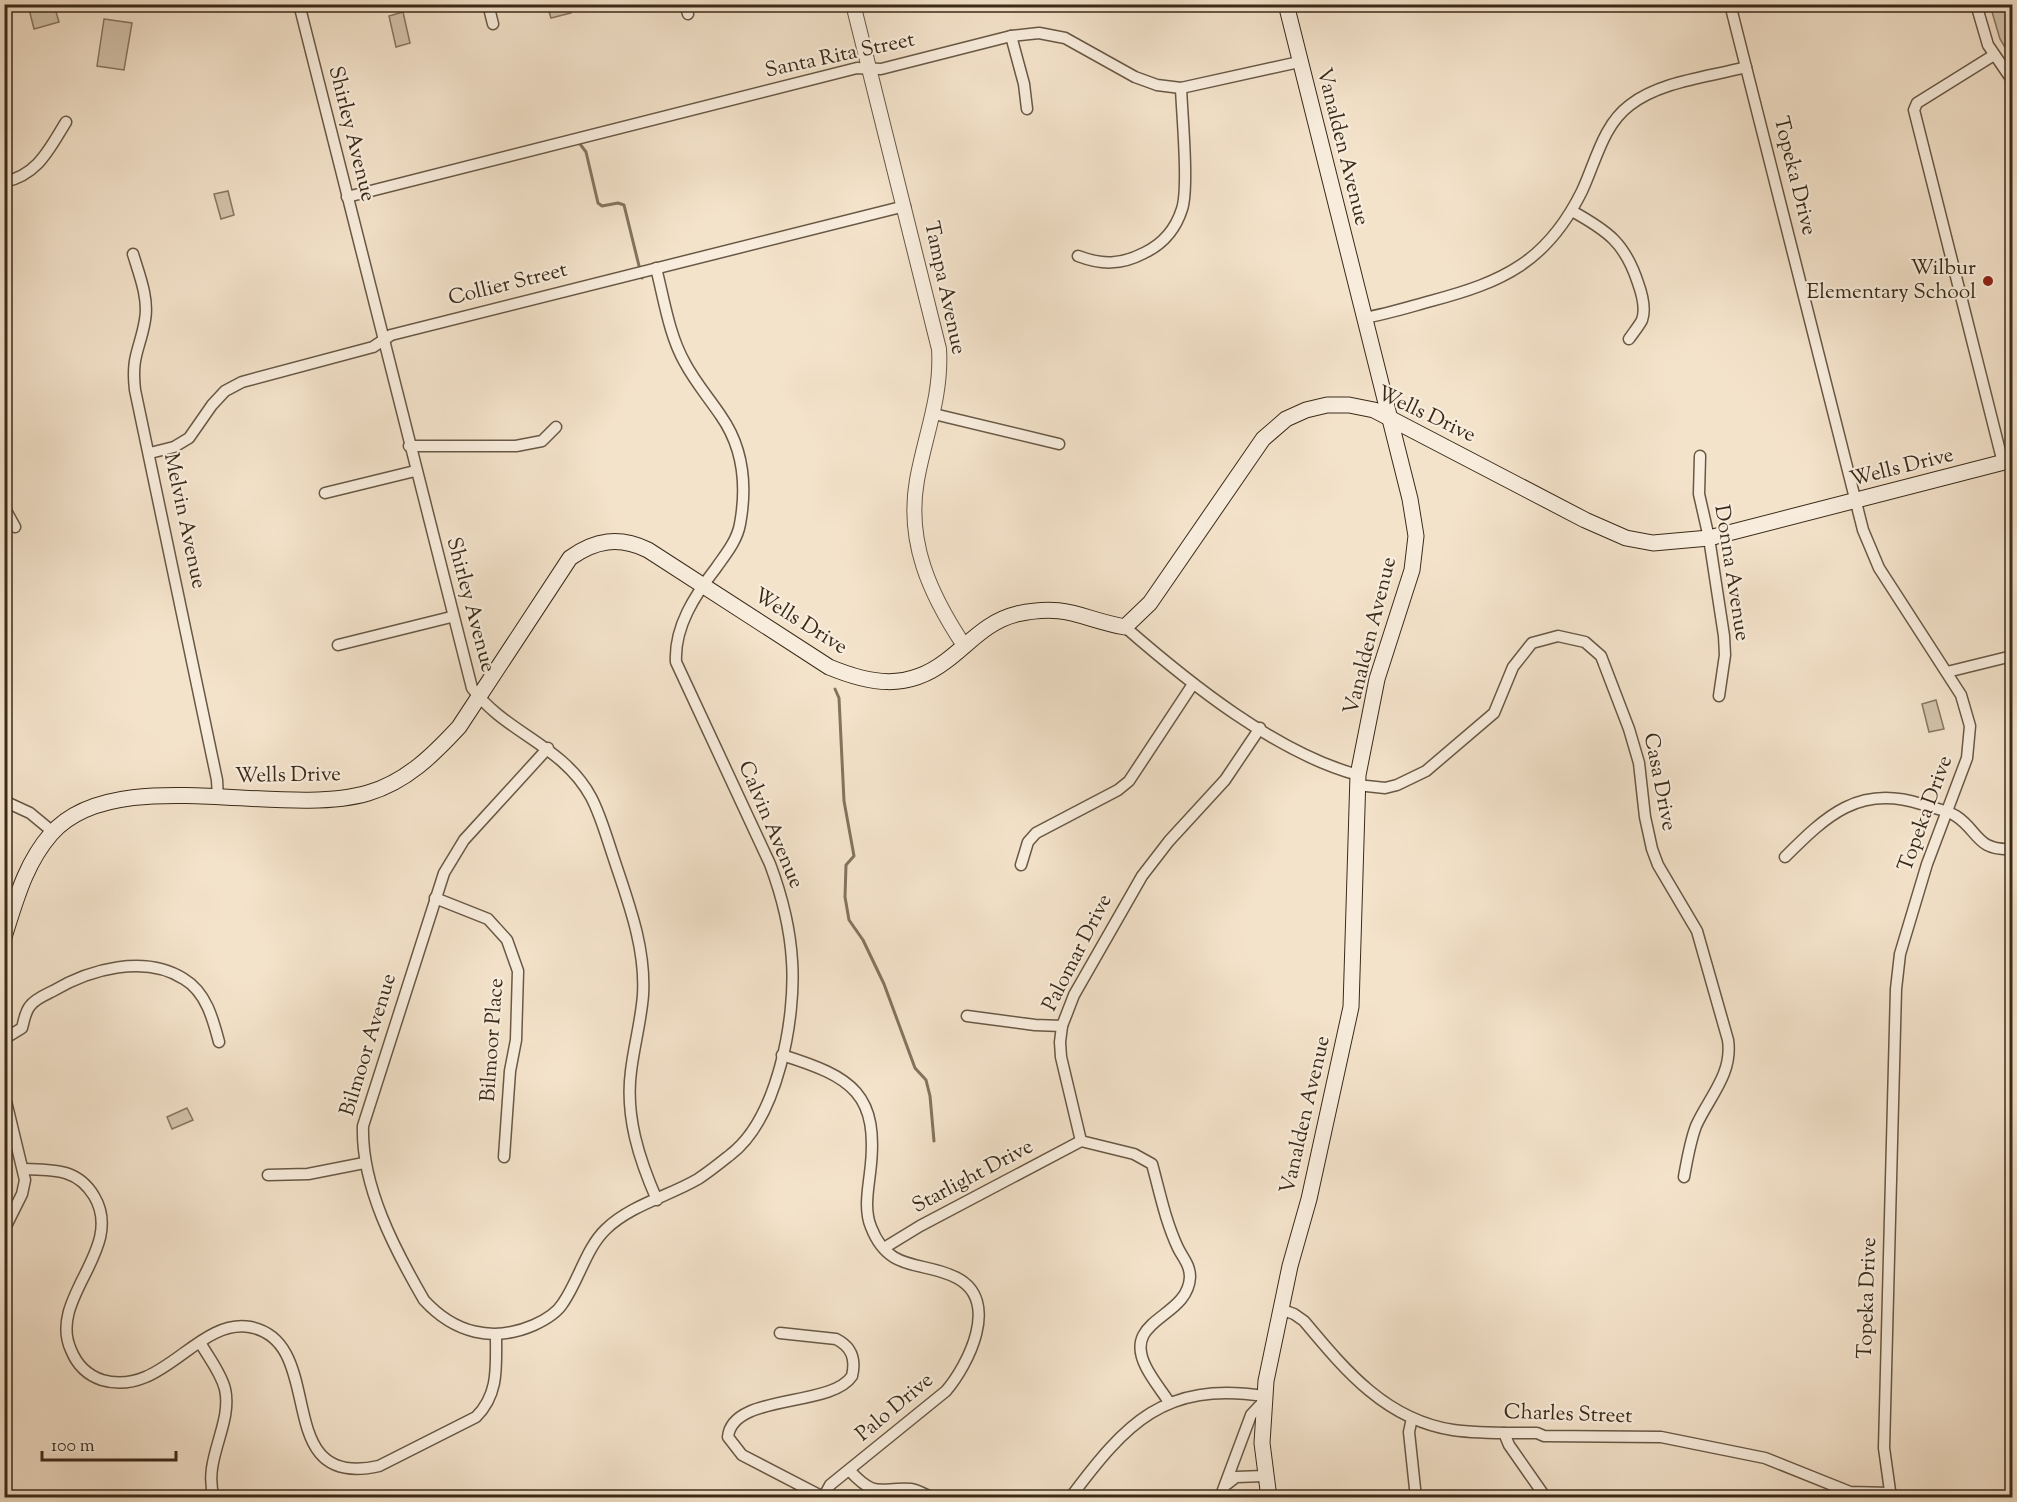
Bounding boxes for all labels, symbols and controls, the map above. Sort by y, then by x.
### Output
street label: Santa Rita Street [762,26,918,86]
street label: Shirley Avenue [320,63,382,205]
street label: Vanalden Avenue [1308,65,1376,229]
street label: Topeka Drive [1765,113,1823,239]
street label: Tampa Avenue [915,218,973,358]
place label: Wilbur Elementary School [1807,254,1976,308]
street label: Collier Street [445,256,571,314]
marker: Wilbur Elementary School [1981,274,1995,288]
street label: Wells Drive [1372,379,1480,451]
street label: Wells Drive [1847,441,1957,495]
street label: Melvin Avenue [155,450,213,592]
street label: Donna Avenue [1705,503,1757,643]
street label: Shirley Avenue [438,534,502,676]
street label: Vanalden Avenue [1337,554,1405,718]
street label: Wells Drive [747,581,853,663]
street label: Casa Drive [1635,730,1683,834]
street label: Topeka Drive [1891,752,1961,876]
street label: Calvin Avenue [730,757,810,893]
street label: Wells Drive [235,760,341,792]
street label: Palomar Drive [1036,889,1120,1017]
street label: Bilmoor Avenue [333,970,405,1120]
street label: Bilmoor Place [474,977,512,1103]
street label: Vanalden Avenue [1273,1033,1339,1197]
street label: Starlight Drive [907,1133,1039,1221]
street label: Topeka Drive [1851,1237,1885,1359]
street label: Palo Drive [850,1366,940,1450]
street label: Charles Street [1503,1398,1633,1432]
scale bar [42,1424,176,1462]
text: 100 m [51,1434,95,1460]

